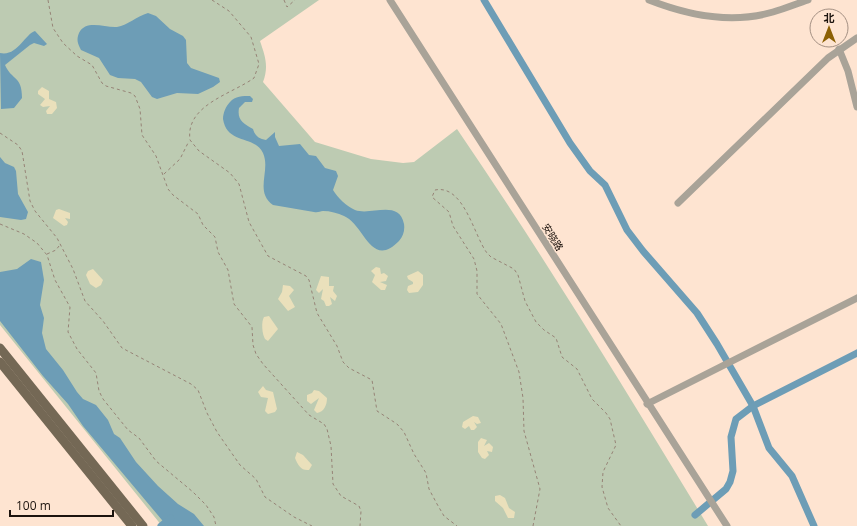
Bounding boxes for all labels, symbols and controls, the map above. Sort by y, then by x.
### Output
north arrow [809,8,849,48]
text: 北 [824,10,835,25]
street label: 安晓路 [539,221,567,253]
scale bar [10,492,113,518]
text: 100 m [16,497,51,514]

